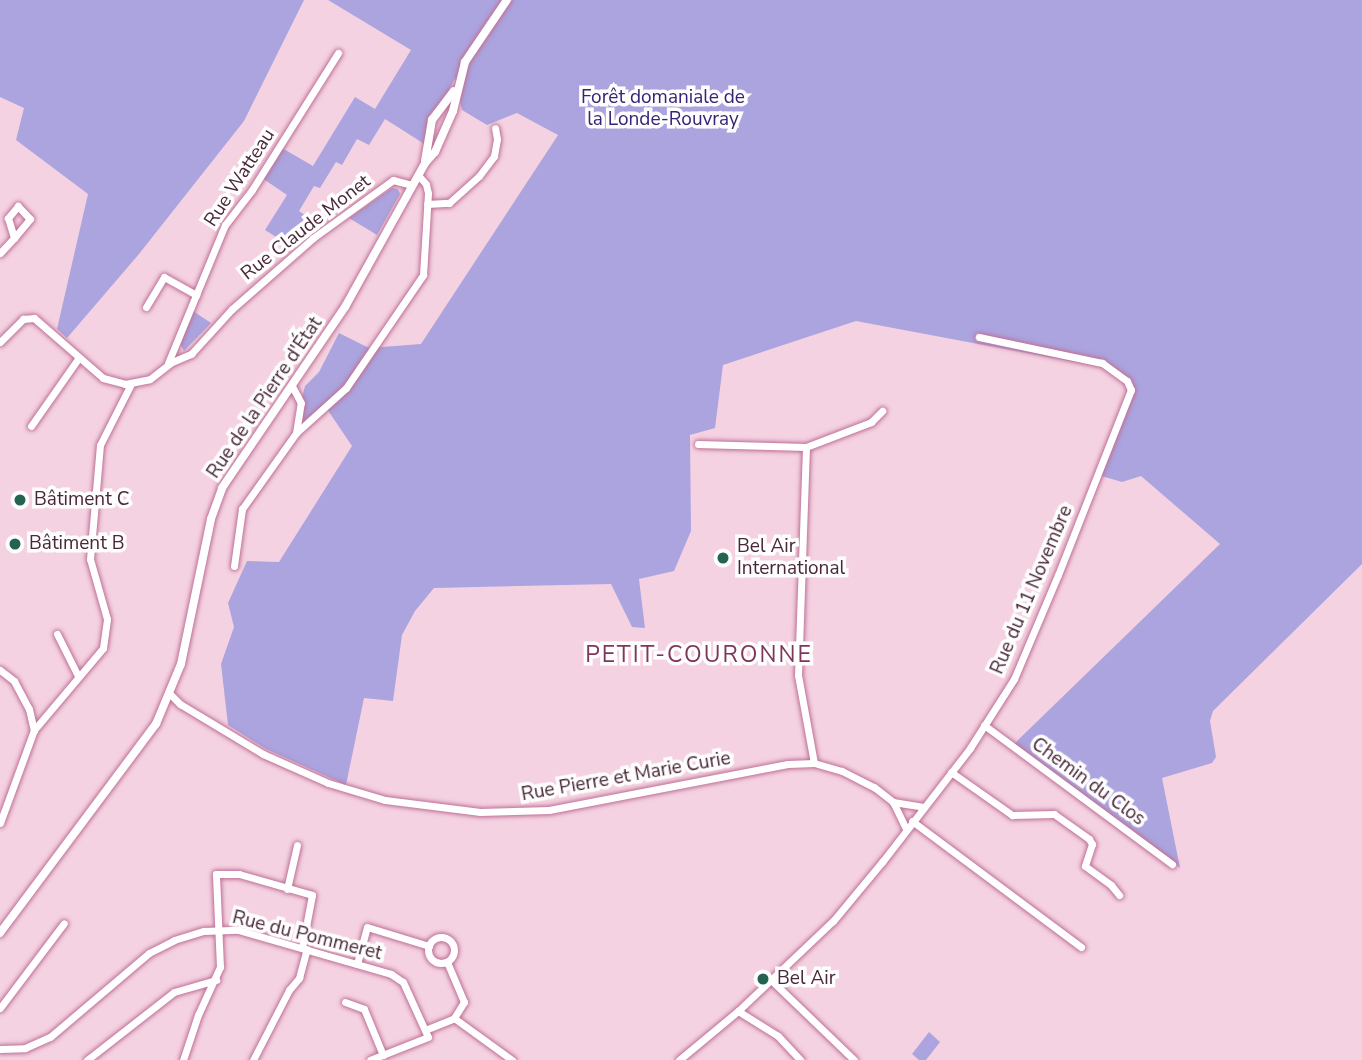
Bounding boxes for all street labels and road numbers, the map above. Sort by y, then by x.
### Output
street label: Rue Watteau [200,125,280,231]
street label: Rue Claude Monet [237,170,375,286]
street label: Rue de la Pierre d'État [203,313,327,483]
street label: Rue du 11 Novembre [986,502,1078,678]
street label: Chemin du Clos [1027,733,1149,831]
street label: Rue Pierre et Marie Curie [520,747,732,807]
street label: Rue du Pommeret [230,906,384,966]

